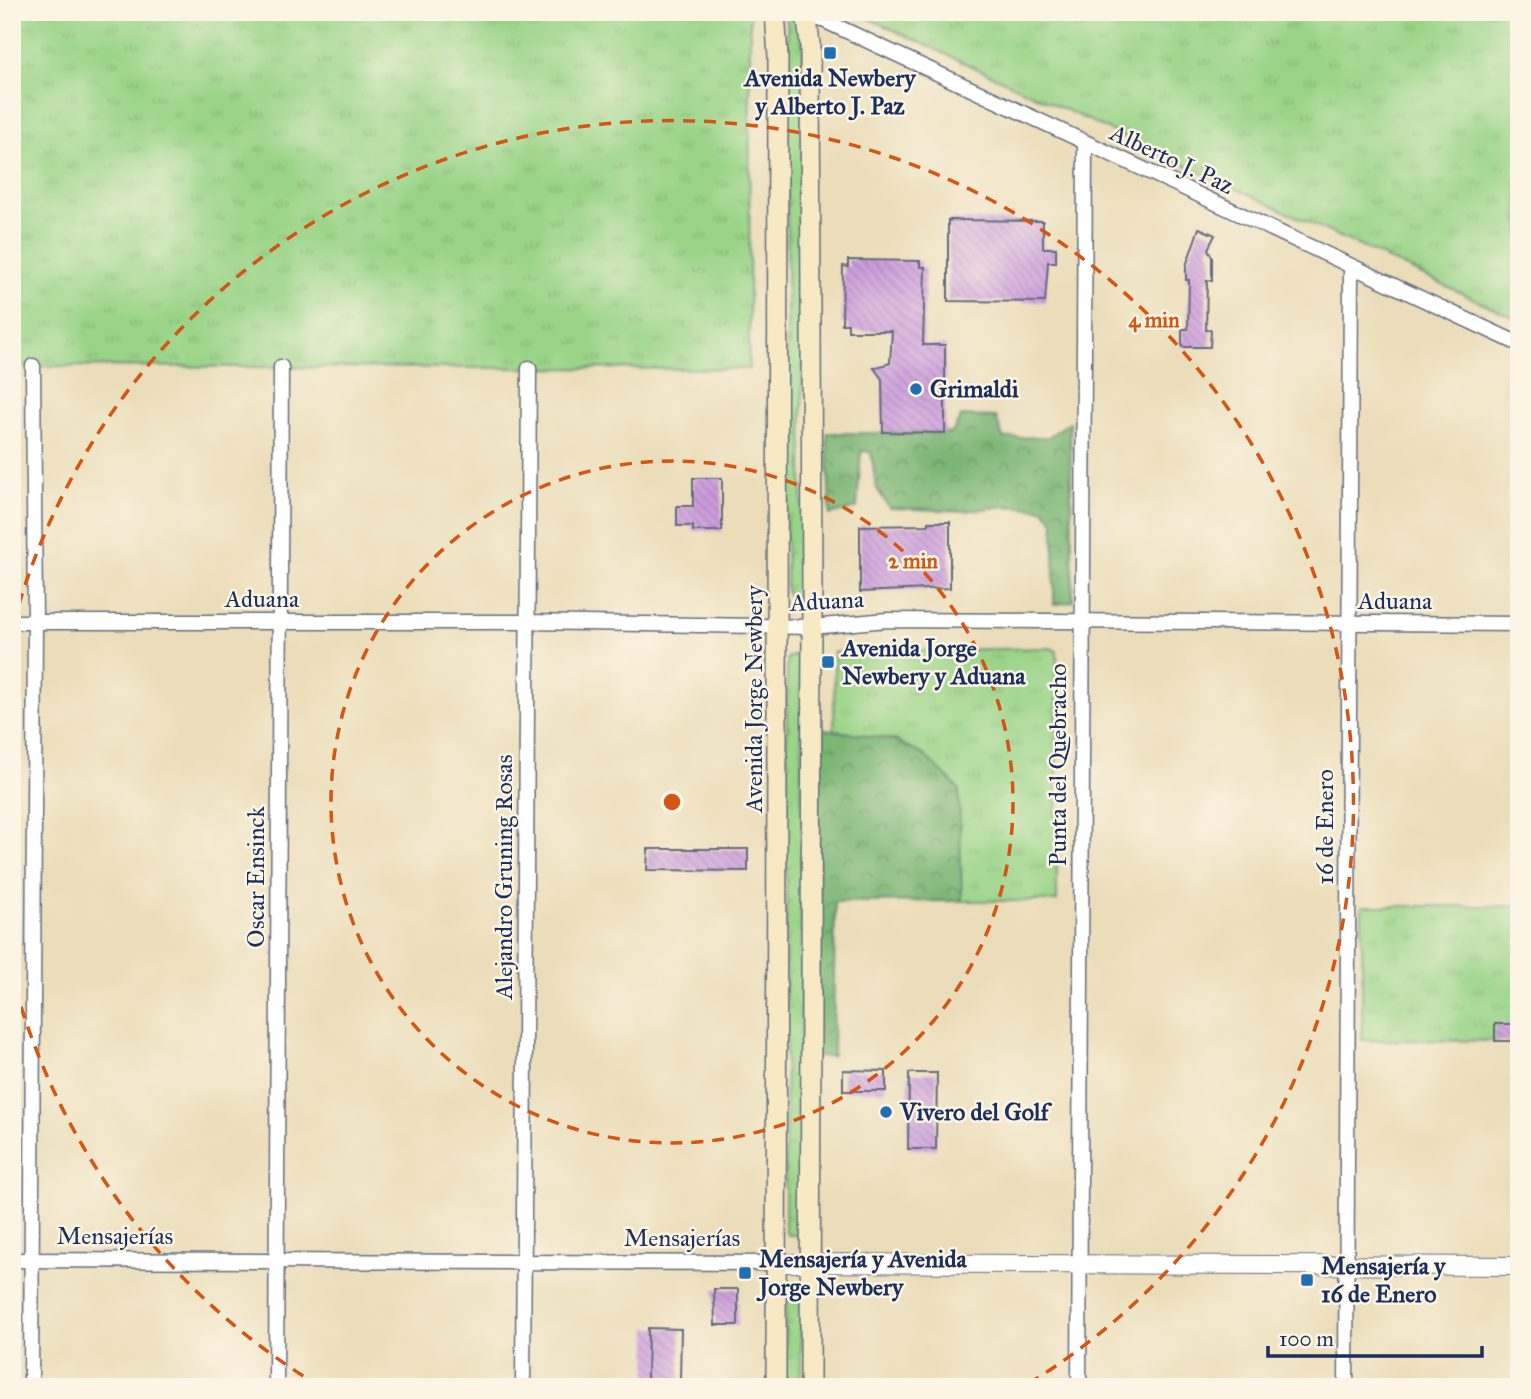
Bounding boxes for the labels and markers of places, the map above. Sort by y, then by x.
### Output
marker: Avenida Newbery y Alberto J. Paz [822,45,838,61]
place label: Avenida Newbery y Alberto J. Paz [743,63,917,121]
place label: Grimaldi [930,374,1019,404]
marker: Grimaldi [908,381,924,397]
place label: Avenida Jorge Newbery y Aduana [840,633,1026,691]
marker: Avenida Jorge Newbery y Aduana [820,654,836,670]
centre of rings [660,790,684,814]
place label: Vivero del Golf [899,1097,1052,1127]
marker: Vivero del Golf [878,1104,894,1120]
place label: Mensajería y Avenida Jorge Newbery [756,1244,967,1302]
place label: Mensajería y 16 de Enero [1321,1251,1447,1309]
marker: Mensajería y Avenida Jorge Newbery [737,1265,753,1281]
marker: Mensajería y 16 de Enero [1299,1272,1315,1288]

